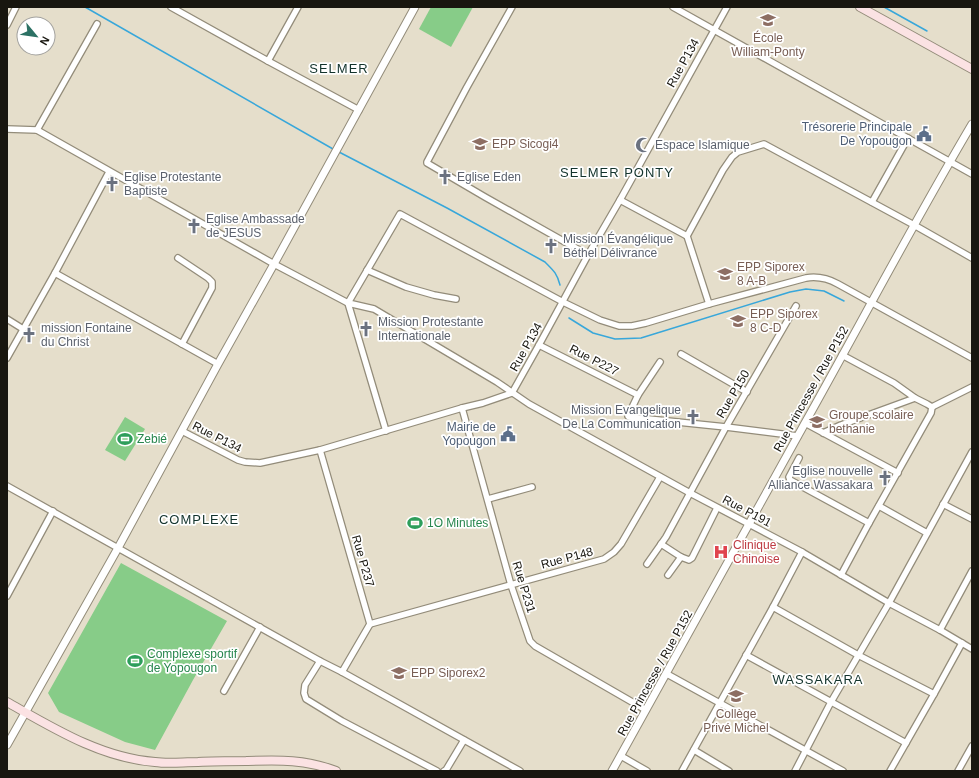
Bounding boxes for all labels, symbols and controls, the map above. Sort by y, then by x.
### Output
school or university icon: École William-Ponty [759,11,777,29]
north arrow [16,16,56,56]
place label: École William-Ponty [731,30,805,59]
text: N [38,34,52,47]
street label: Rue P134 [664,36,702,90]
district label: SELMER [309,61,369,76]
place label: Trésorerie Principale De Yopougon [802,120,912,148]
public building icon: Trésorerie Principale De Yopougon [915,125,933,143]
school or university icon: EPP Sicogi4 [471,135,489,153]
mosque icon: Espace Islamique [634,136,652,154]
place label: EPP Sicogi4 [492,137,559,151]
place label: Espace Islamique [655,138,750,152]
district label: SELMER PONTY [560,165,674,180]
church icon: Eglise Eden [436,168,454,186]
place label: Eglise Protestante Baptiste [124,170,222,198]
place label: Eglise Eden [457,170,521,184]
church icon: Eglise Protestante Baptiste [103,175,121,193]
place label: Eglise Ambassade de JESUS [206,212,305,240]
church icon: Eglise Ambassade de JESUS [185,217,203,235]
place label: Mission Évangélique Béthel Délivrance [563,231,673,260]
church icon: Mission Évangélique Béthel Délivrance [542,237,560,255]
place label: EPP Siporex 8 A-B [737,260,805,288]
school or university icon: EPP Siporex 8 A-B [716,265,734,283]
place label: EPP Siporex 8 C-D [750,307,818,335]
school or university icon: EPP Siporex 8 C-D [729,312,747,330]
place label: Mission Protestante Internationale [378,315,484,343]
church icon: Mission Protestante Internationale [357,320,375,338]
street label: Rue P134 [507,320,545,374]
place label: mission Fontaine du Christ [41,321,132,349]
street label: Rue Princesse / Rue P152 [771,323,852,454]
church icon: mission Fontaine du Christ [20,326,38,344]
street label: Rue P227 [567,342,621,379]
street label: Rue P150 [714,367,753,421]
place label: Mission Evangelique De La Communication [562,403,681,431]
church icon: Mission Evangelique De La Communication [684,408,702,426]
place label: Groupe scolaire bethanie [829,408,914,436]
school or university icon: Groupe scolaire bethanie [808,413,826,431]
street label: Rue P134 [190,419,244,456]
place label: Mairie de Yopougon [442,420,496,448]
public building icon: Mairie de Yopougon [499,425,517,443]
sports icon: Zebié [116,430,134,448]
place label: Zebié [137,432,167,446]
place label: Eglise nouvelle Alliance Wassakara [768,464,873,492]
church icon: Eglise nouvelle Alliance Wassakara [876,469,894,487]
street label: Rue P191 [720,492,774,530]
district label: COMPLEXE [159,512,239,527]
sports icon: 1O Minutes [406,514,424,532]
place label: 1O Minutes [427,516,488,530]
street label: Rue P237 [349,533,377,589]
place label: Clinique Chinoise [733,538,780,566]
hospital icon: Clinique Chinoise [712,543,730,561]
street label: Rue P148 [539,544,595,572]
street label: Rue P231 [510,559,539,615]
street label: Rue Princesse / Rue P152 [615,607,696,738]
place label: Complexe sportif de Yopougon [147,647,238,675]
sports icon: Complexe sportif de Yopougon [126,652,144,670]
school or university icon: EPP Siporex2 [390,664,408,682]
place label: EPP Siporex2 [411,666,486,680]
district label: WASSAKARA [773,672,863,687]
school or university icon: Collège Privé Michel [727,687,745,705]
place label: Collège Privé Michel [703,707,769,735]

